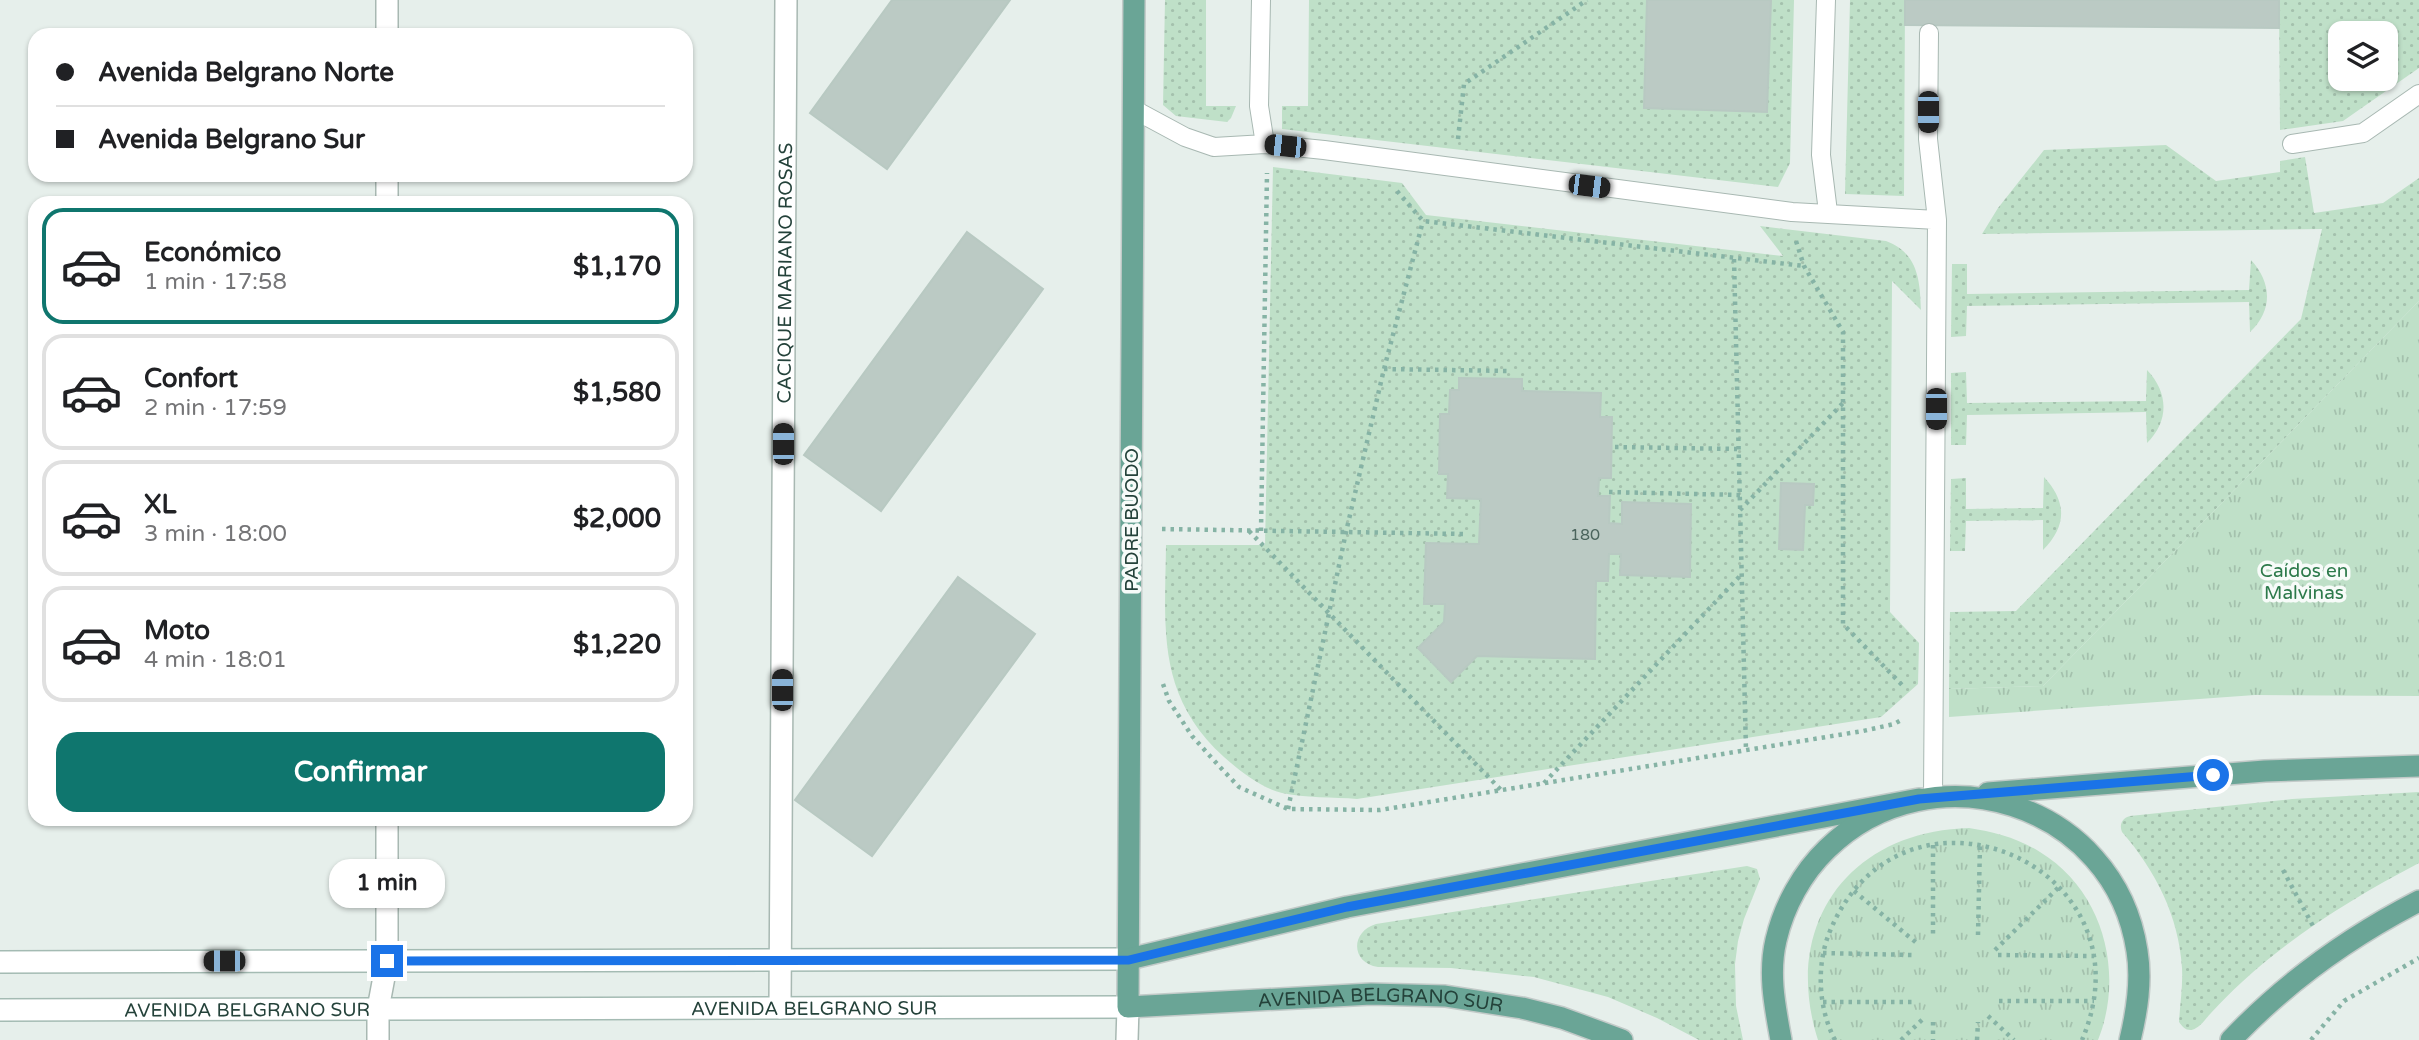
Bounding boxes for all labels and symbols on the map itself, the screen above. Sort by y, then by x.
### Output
car [1918,91,1939,133]
car [1264,133,1307,159]
street label: CACIQUE MARIANO ROSAS [774,143,797,403]
car [1567,173,1612,199]
car [1926,388,1947,430]
car [773,423,794,465]
street label: PADRE BUODO [1121,448,1143,592]
house number: 180 [1570,525,1600,545]
park label: Caídos en Malvinas [2260,560,2348,604]
car [772,669,793,711]
route start [2197,759,2229,791]
callout: 1 min [329,860,445,908]
route end [371,945,403,977]
car [204,951,246,972]
street label: AVENIDA BELGRANO SUR [1257,984,1505,1017]
street label: AVENIDA BELGRANO SUR [691,998,937,1020]
street label: AVENIDA BELGRANO SUR [124,999,370,1022]

